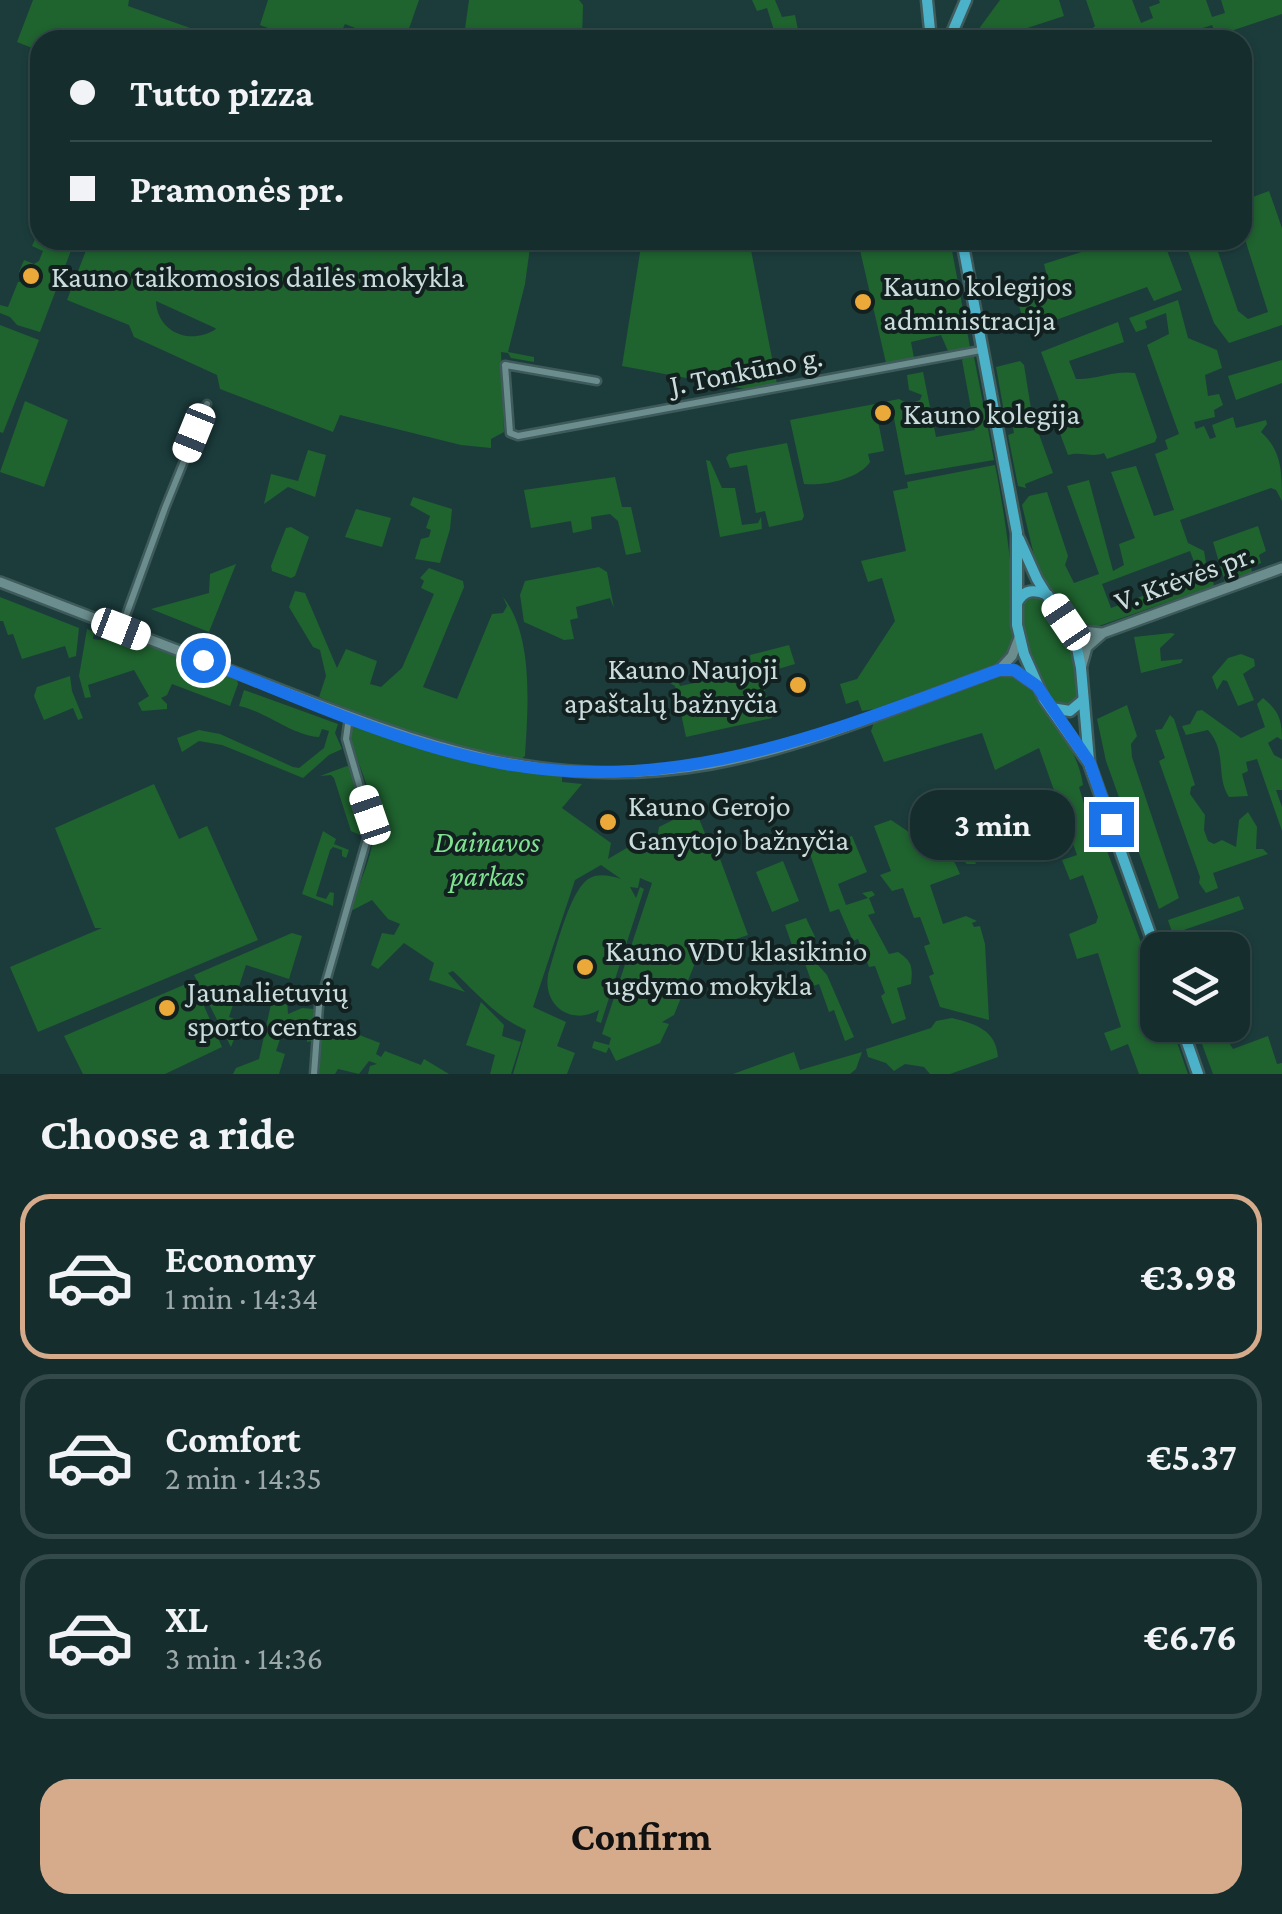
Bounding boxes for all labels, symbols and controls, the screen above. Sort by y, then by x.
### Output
text: Tutto pizza [130,72,313,114]
text: Pramonės pr. [130,168,344,210]
place label: Kauno taikomosios dailės mokykla [51,260,465,294]
marker: Kauno taikomosios dailės mokykla [20,265,42,287]
place label: Kauno kolegijos administracija [883,269,1073,337]
marker: Kauno kolegijos administracija [852,291,874,313]
street label: J. Tonkūno g. [664,339,825,403]
place label: Kauno kolegija [903,397,1080,431]
car [169,400,219,466]
marker: Kauno kolegija [872,402,894,424]
street label: V. Krėvės pr. [1110,537,1259,618]
car [1037,589,1095,655]
car [88,604,154,654]
route start [181,638,226,683]
place label: Kauno Naujoji apaštalų bažnyčia [564,652,778,720]
marker: Kauno Naujoji apaštalų bažnyčia [787,674,809,696]
car [346,782,394,848]
place label: Kauno Gerojo Ganytojo bažnyčia [628,789,849,857]
callout: 3 min [911,789,1076,859]
route end [1089,802,1134,847]
text: 3 min [954,807,1031,843]
marker: Kauno Gerojo Ganytojo bažnyčia [597,811,619,833]
park label: Dainavos parkas [434,825,541,893]
map controls [1140,932,1250,1042]
button: layers [1140,932,1250,1042]
place label: Kauno VDU klasikinio ugdymo mokykla [605,934,867,1002]
marker: Kauno VDU klasikinio ugdymo mokykla [574,956,596,978]
place label: Jaunalietuvių sporto centras [184,975,358,1043]
marker: Jaunalietuvių sporto centras [156,997,178,1019]
text: Choose a ride [40,1109,295,1159]
icon: car [45,1232,135,1322]
text: Economy [165,1238,315,1280]
text: €3.98 [1141,1256,1237,1298]
text: 1 min · 14:34 [165,1280,318,1316]
icon: car [45,1412,135,1502]
text: Comfort [165,1418,301,1460]
text: €5.37 [1147,1436,1237,1478]
text: 2 min · 14:35 [165,1460,322,1496]
icon: car [45,1592,135,1682]
text: XL [165,1598,208,1640]
text: €6.76 [1144,1616,1237,1658]
text: 3 min · 14:36 [165,1640,323,1676]
button: Confirm [40,1779,1242,1894]

